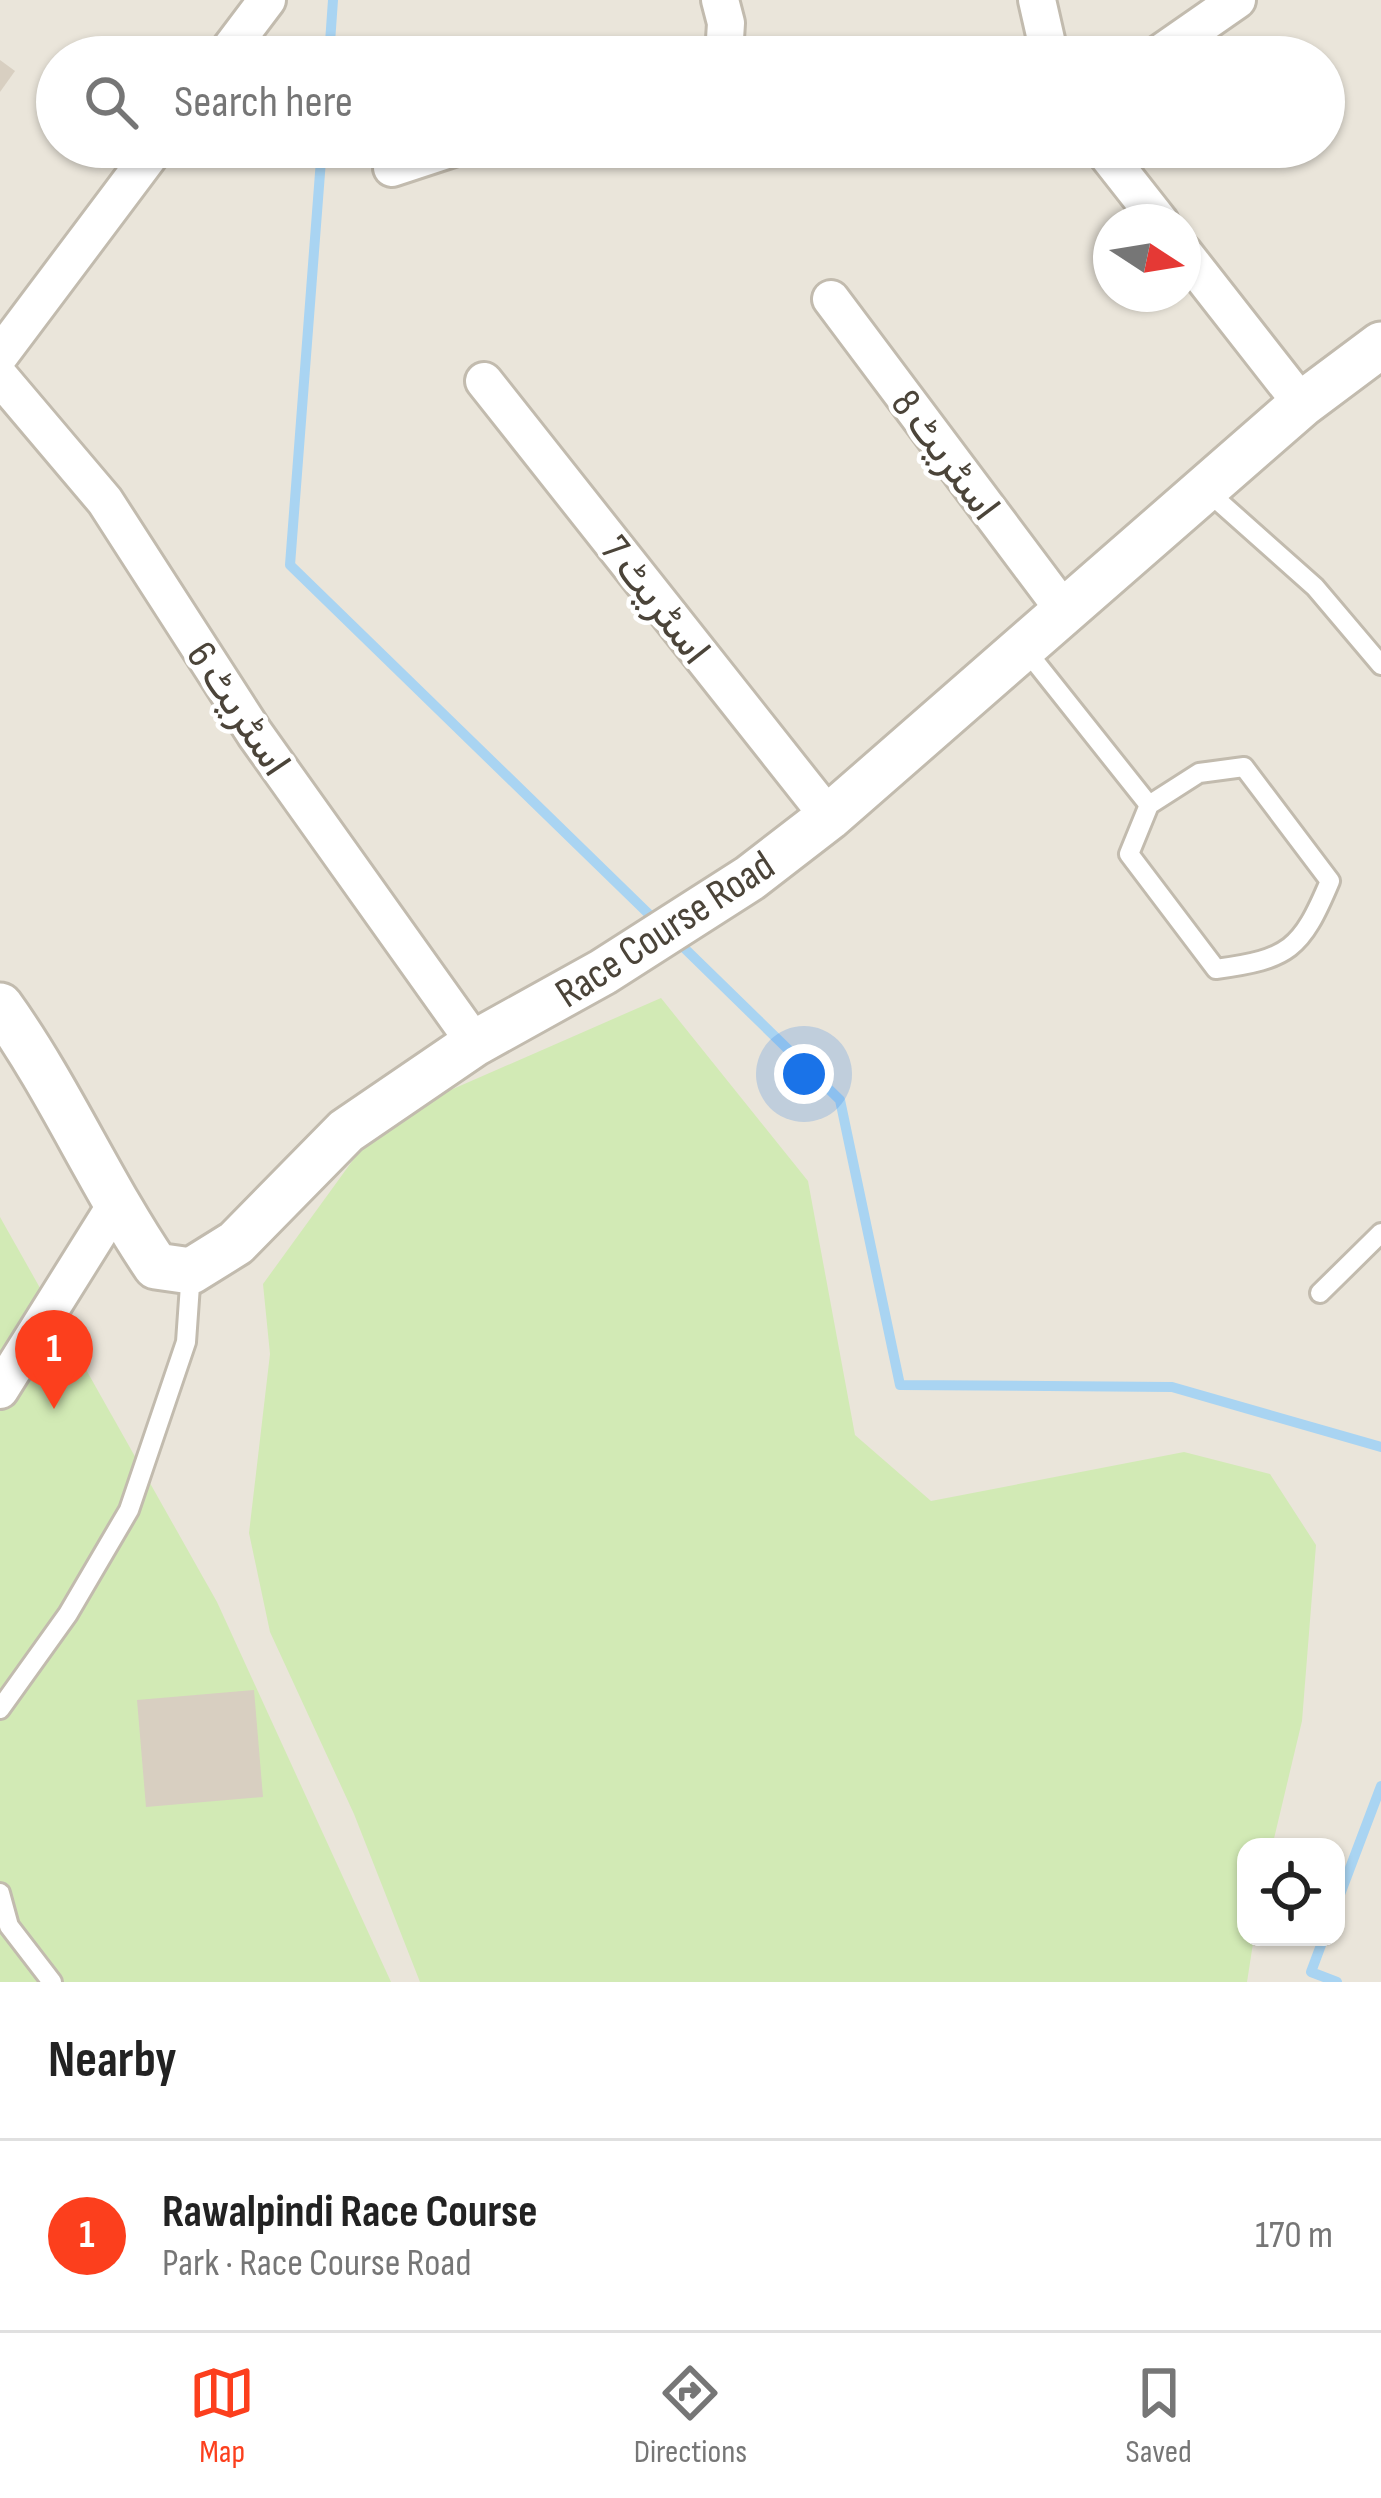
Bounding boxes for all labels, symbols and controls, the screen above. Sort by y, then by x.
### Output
search box [36,36,1345,168]
icon: search [78,69,144,135]
text: Search here [174,75,353,130]
north arrow [1093,204,1201,312]
street label: اسٹریٹ 8 [879,380,1011,531]
street label: اسٹریٹ 7 [589,526,721,675]
street label: اسٹریٹ 6 [175,633,301,786]
street label: Race Course Road [547,841,784,1020]
your location [774,1044,834,1104]
pin: 1 [15,1310,93,1409]
map controls [1237,1838,1345,1946]
button: locate [1237,1838,1345,1946]
text: Nearby [48,2030,177,2091]
text: Rawalpindi Race Course [162,2185,538,2240]
text: 1 [79,2212,95,2259]
text: 170 m [1255,2212,1333,2259]
text: Park · Race Course Road [162,2240,472,2287]
tab: Map [189,2360,255,2472]
tab: Directions [634,2360,747,2472]
tab: Saved [1126,2360,1192,2472]

